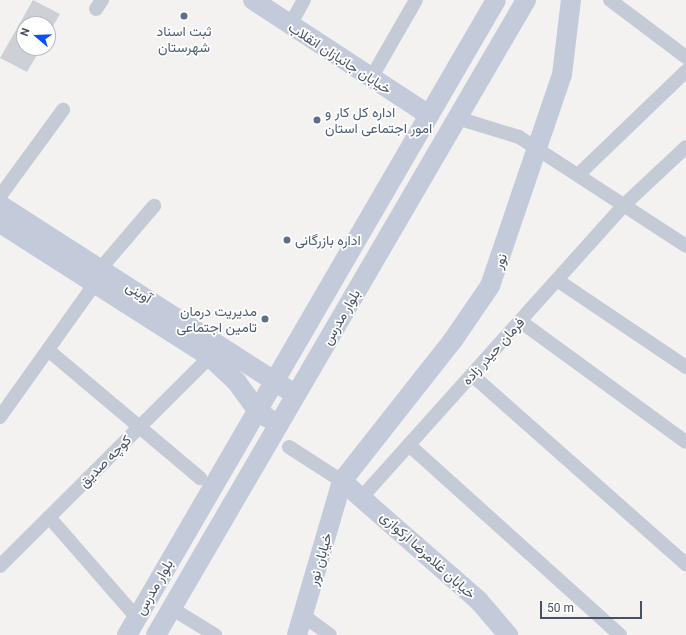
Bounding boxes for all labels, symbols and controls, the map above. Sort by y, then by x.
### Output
marker: ثبت اسناد شهرستان [179,11,189,21]
north arrow [16,16,56,56]
street label: خیابان جانبازان انقلاب [285,18,395,98]
place label: ثبت اسناد شهرستان [157,23,211,56]
text: N [18,26,33,38]
place label: اداره کل کار و امور اجتماعی استان [325,104,432,136]
marker: اداره کل کار و امور اجتماعی استان [312,115,322,125]
place label: اداره بازرگانی [295,232,361,248]
marker: اداره بازرگانی [282,235,292,245]
street label: نور [489,251,511,271]
street label: آوینی [123,278,155,306]
street label: بلوار مدرس [318,286,364,348]
place label: مدیریت درمان تامین اجتماعی [176,303,257,336]
marker: مدیریت درمان تامین اجتماعی [260,314,270,324]
street label: فرمان حیدر زاده [458,314,528,388]
street label: کوچه صدیق [75,431,135,491]
street label: خیابان غلامرضا ارکوازی [377,508,479,602]
street label: خیابان نور [305,531,335,587]
street label: بلوار مدرس [131,556,177,618]
scale bar [542,593,644,619]
text: 50 m [547,601,574,615]

